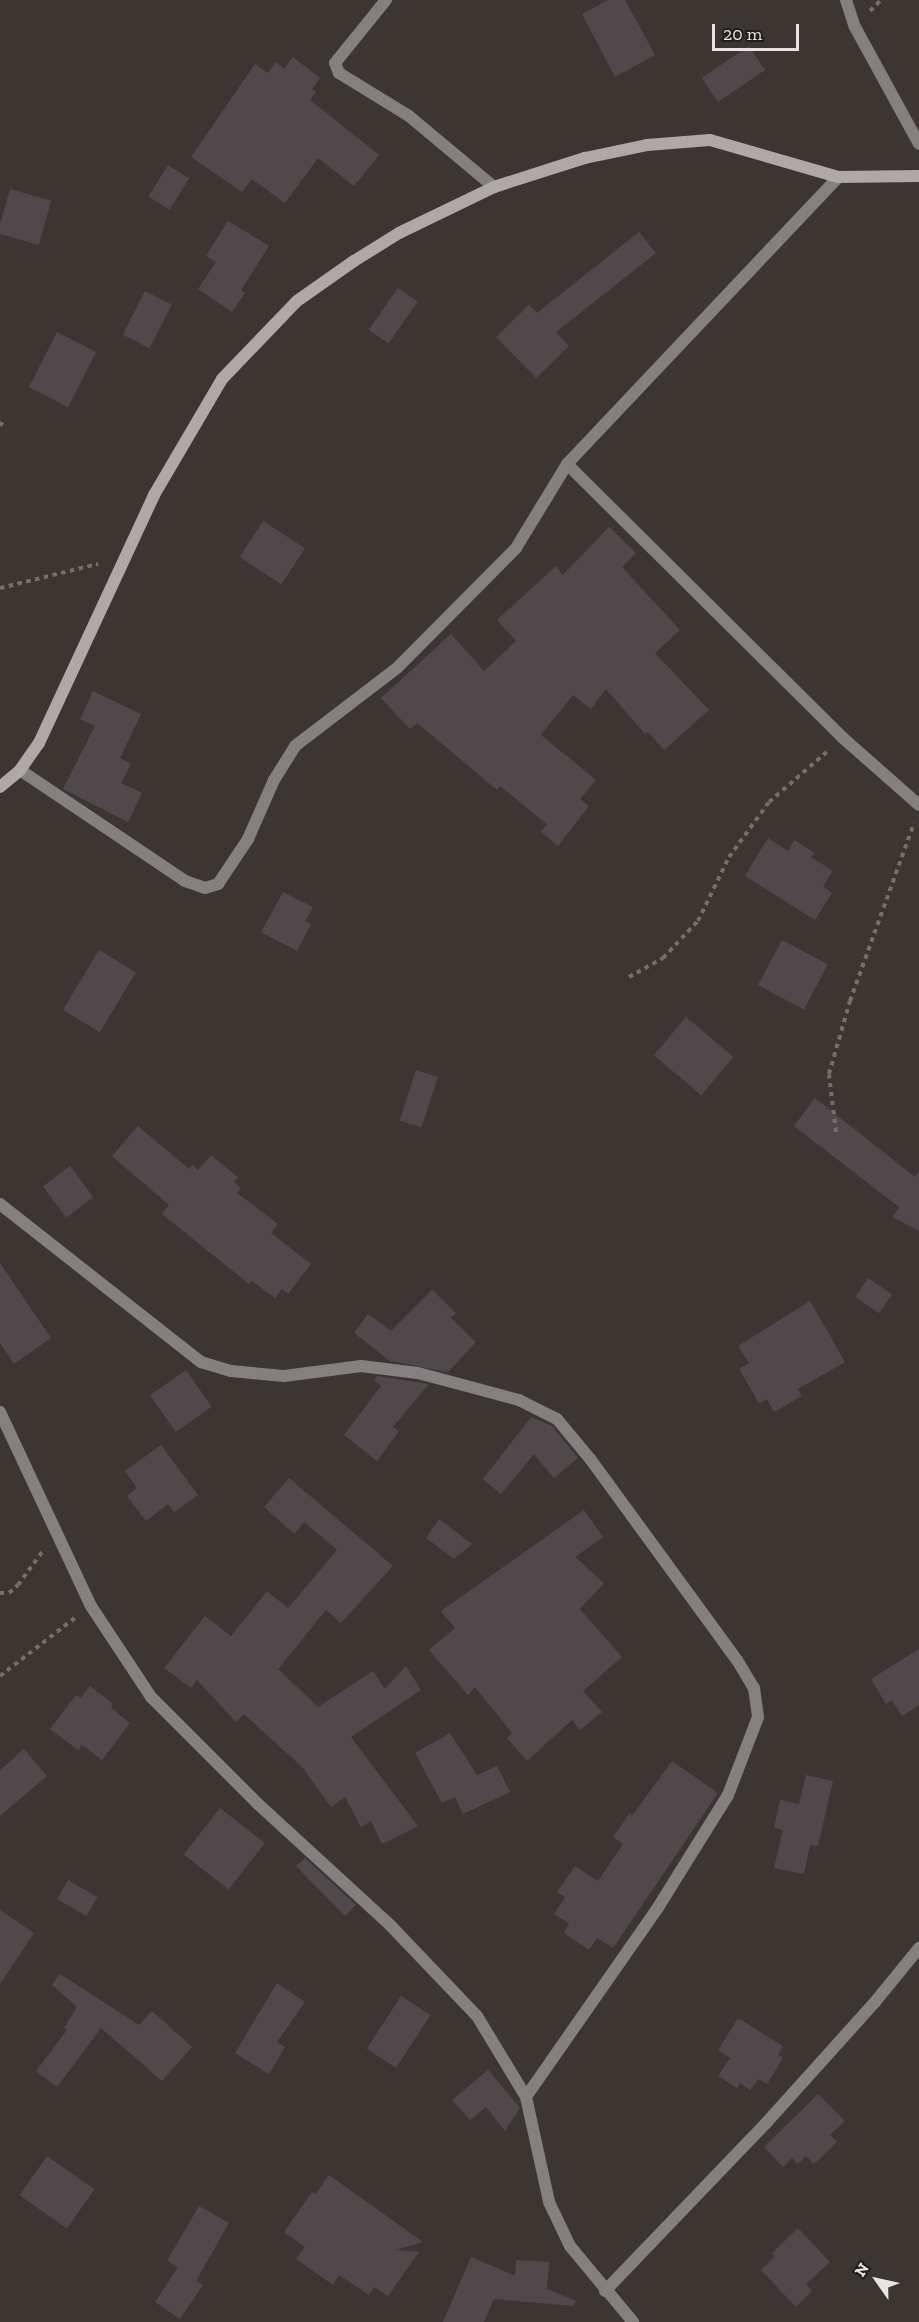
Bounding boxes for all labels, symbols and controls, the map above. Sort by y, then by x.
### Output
scale bar [715,12,802,50]
text: 20 m [723,23,762,45]
north arrow [847,2250,907,2310]
text: N [850,2259,873,2280]

